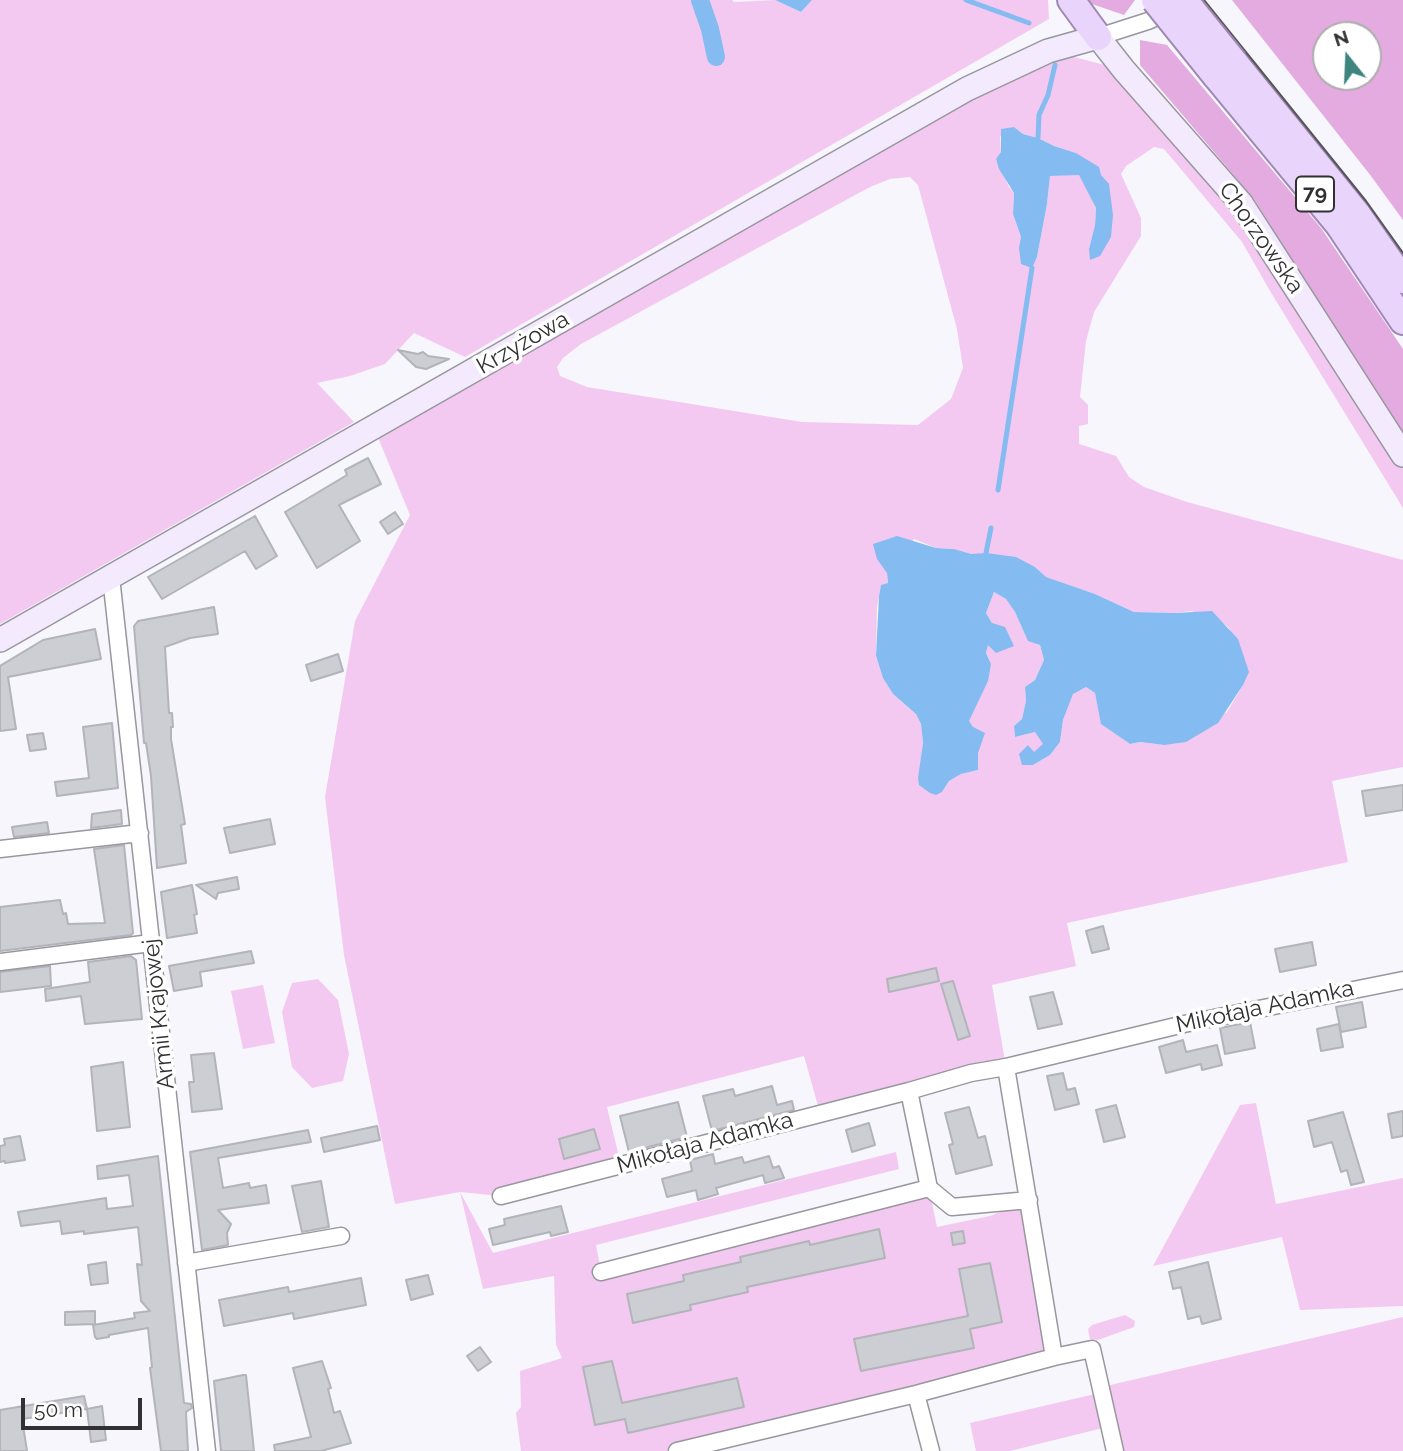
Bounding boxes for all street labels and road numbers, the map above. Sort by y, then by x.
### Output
road number: 79 [1296,176,1334,212]
street label: Chorzowska [1213,177,1309,299]
street label: Krzyżowa [472,306,574,380]
street label: Armii Krajowej [137,937,181,1091]
street label: Mikołaja Adamka [1174,975,1356,1039]
street label: Mikołaja Adamka [614,1106,796,1180]

